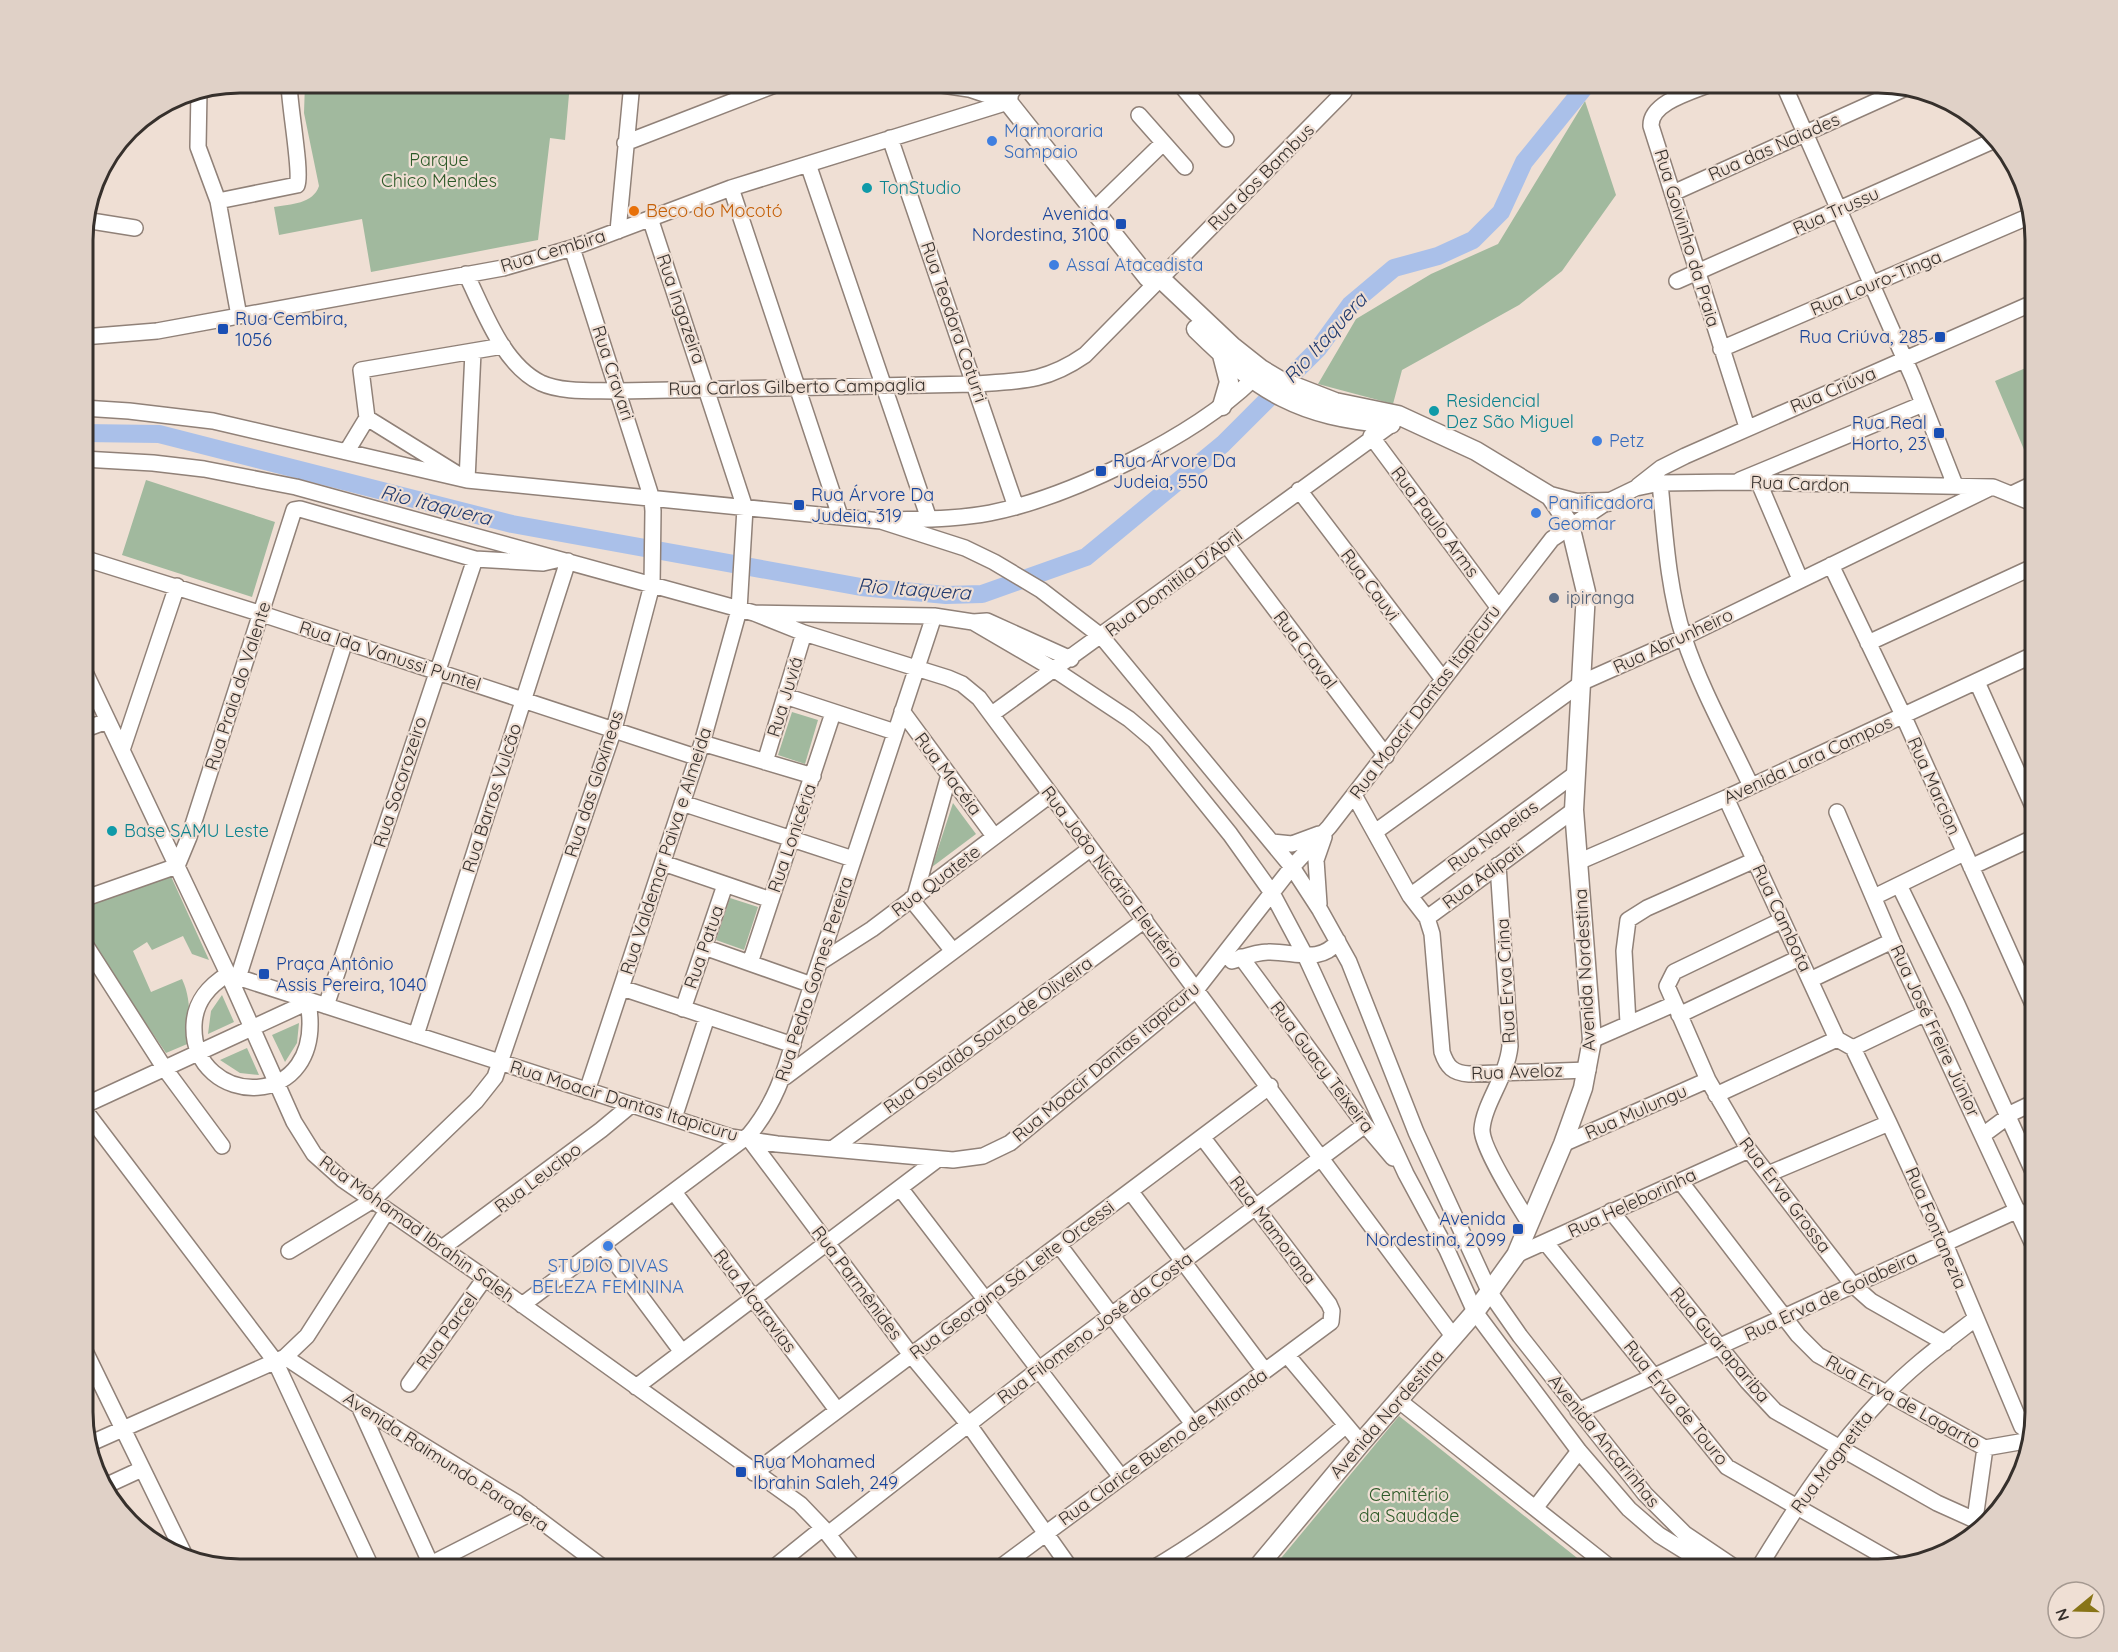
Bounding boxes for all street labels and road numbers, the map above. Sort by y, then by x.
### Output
street label: Rua das Naiades [1705,107,1843,186]
street label: Rua dos Bambus [1202,118,1319,235]
street label: Rua Goivinho da Praia [1649,146,1725,330]
street label: Rua Trussu [1789,181,1883,240]
street label: Rua Cembira [498,224,608,277]
street label: Rua Teodora Coturri [916,238,993,405]
street label: Rua Louro-Tinga [1807,245,1945,321]
street label: Rua Ingazeira [652,251,711,367]
street label: Rua Cravari [587,323,640,423]
street label: Rua Criúva [1786,361,1879,418]
street label: Rua Carlos Gilberto Campaglia [668,373,926,400]
street label: Rua Paulo Arms [1386,462,1485,582]
street label: Rua Cardon [1750,470,1850,497]
street label: Rua Domitila D'Abril [1100,523,1247,642]
street label: Rua Cauvi [1336,544,1405,625]
street label: Rua Praia do Valente [199,599,276,773]
street label: Rua Moacir Dantas Itapicuru [1344,600,1505,803]
street label: Rua Abrunheiro [1609,603,1736,678]
street label: Rua Craval [1269,606,1342,693]
street label: Rua Ida Vanussi Puntel [296,615,484,696]
street label: Rua Juviá [761,654,808,740]
street label: Rua das Gloxíneas [559,708,628,860]
street label: Avenida Lara Campos [1720,710,1896,809]
street label: Rua Socorozeiro [368,714,432,850]
street label: Rua Barros Vulcão [457,720,526,875]
street label: Rua Valdemar Paiva e Almeida [615,724,716,977]
street label: Rua Macéia [910,728,987,820]
street label: Rua Marcion [1903,733,1966,838]
street label: Rua Lonicéria [762,780,821,895]
street label: Rua João Nicário Eleutério [1036,781,1188,972]
street label: Rua Napeias [1443,795,1542,876]
street label: Rua Adipati [1437,837,1528,914]
street label: Rua Quatete [887,840,985,922]
street label: Rua Cambota [1748,860,1817,975]
street label: Rua Pedro Gomes Pereira [770,873,858,1084]
street label: Avenida Nordestina [1569,888,1600,1052]
street label: Rua Patua [679,902,729,992]
street label: Rua Erva Crina [1491,918,1520,1044]
street label: Rua José Freire Júnior [1885,941,1986,1121]
street label: Rua Osvaldo Souto de Oliveira [879,951,1097,1118]
street label: Rua Moacir Dantas Itapicuru [1007,977,1204,1147]
street label: Rua Guacy Teixeira [1265,996,1379,1137]
street label: Rua Moacir Dantas Itapicuru [507,1055,741,1146]
street label: Rua Aveloz [1471,1058,1563,1085]
street label: Rua Mulungu [1581,1079,1690,1144]
street label: Rua Erva Grossa [1734,1132,1836,1257]
street label: Rua Leucipo [490,1137,586,1218]
street label: Rua Mohamad Ibrahin Saleh [315,1150,519,1307]
street label: Rua Heleborinha [1564,1163,1700,1242]
street label: Rua Fontanezia [1900,1163,1972,1292]
street label: Rua Mamorana [1225,1171,1322,1289]
street label: Rua Georgina Sá Leite Orcessi [905,1195,1119,1364]
street label: Rua Parmênides [807,1221,908,1344]
street label: Rua Alcaravias [709,1244,802,1357]
street label: Rua Erva de Goiabeira [1741,1245,1921,1346]
street label: Rua Filomeno José da Costa [992,1246,1197,1409]
street label: Rua Guarapariba [1665,1282,1775,1407]
street label: Rua Parcel [411,1288,482,1374]
street label: Rua Erva de Touro [1619,1335,1734,1470]
street label: Avenida Nordestina [1324,1345,1449,1483]
street label: Rua Erva de Lagarto [1822,1349,1985,1454]
street label: Rua Clarice Bueno de Miranda [1054,1363,1272,1530]
street label: Avenida Ancarinhas [1544,1369,1665,1512]
street label: Avenida Raimundo Paradera [339,1387,553,1537]
street label: Rua Magnetita [1786,1406,1878,1518]

